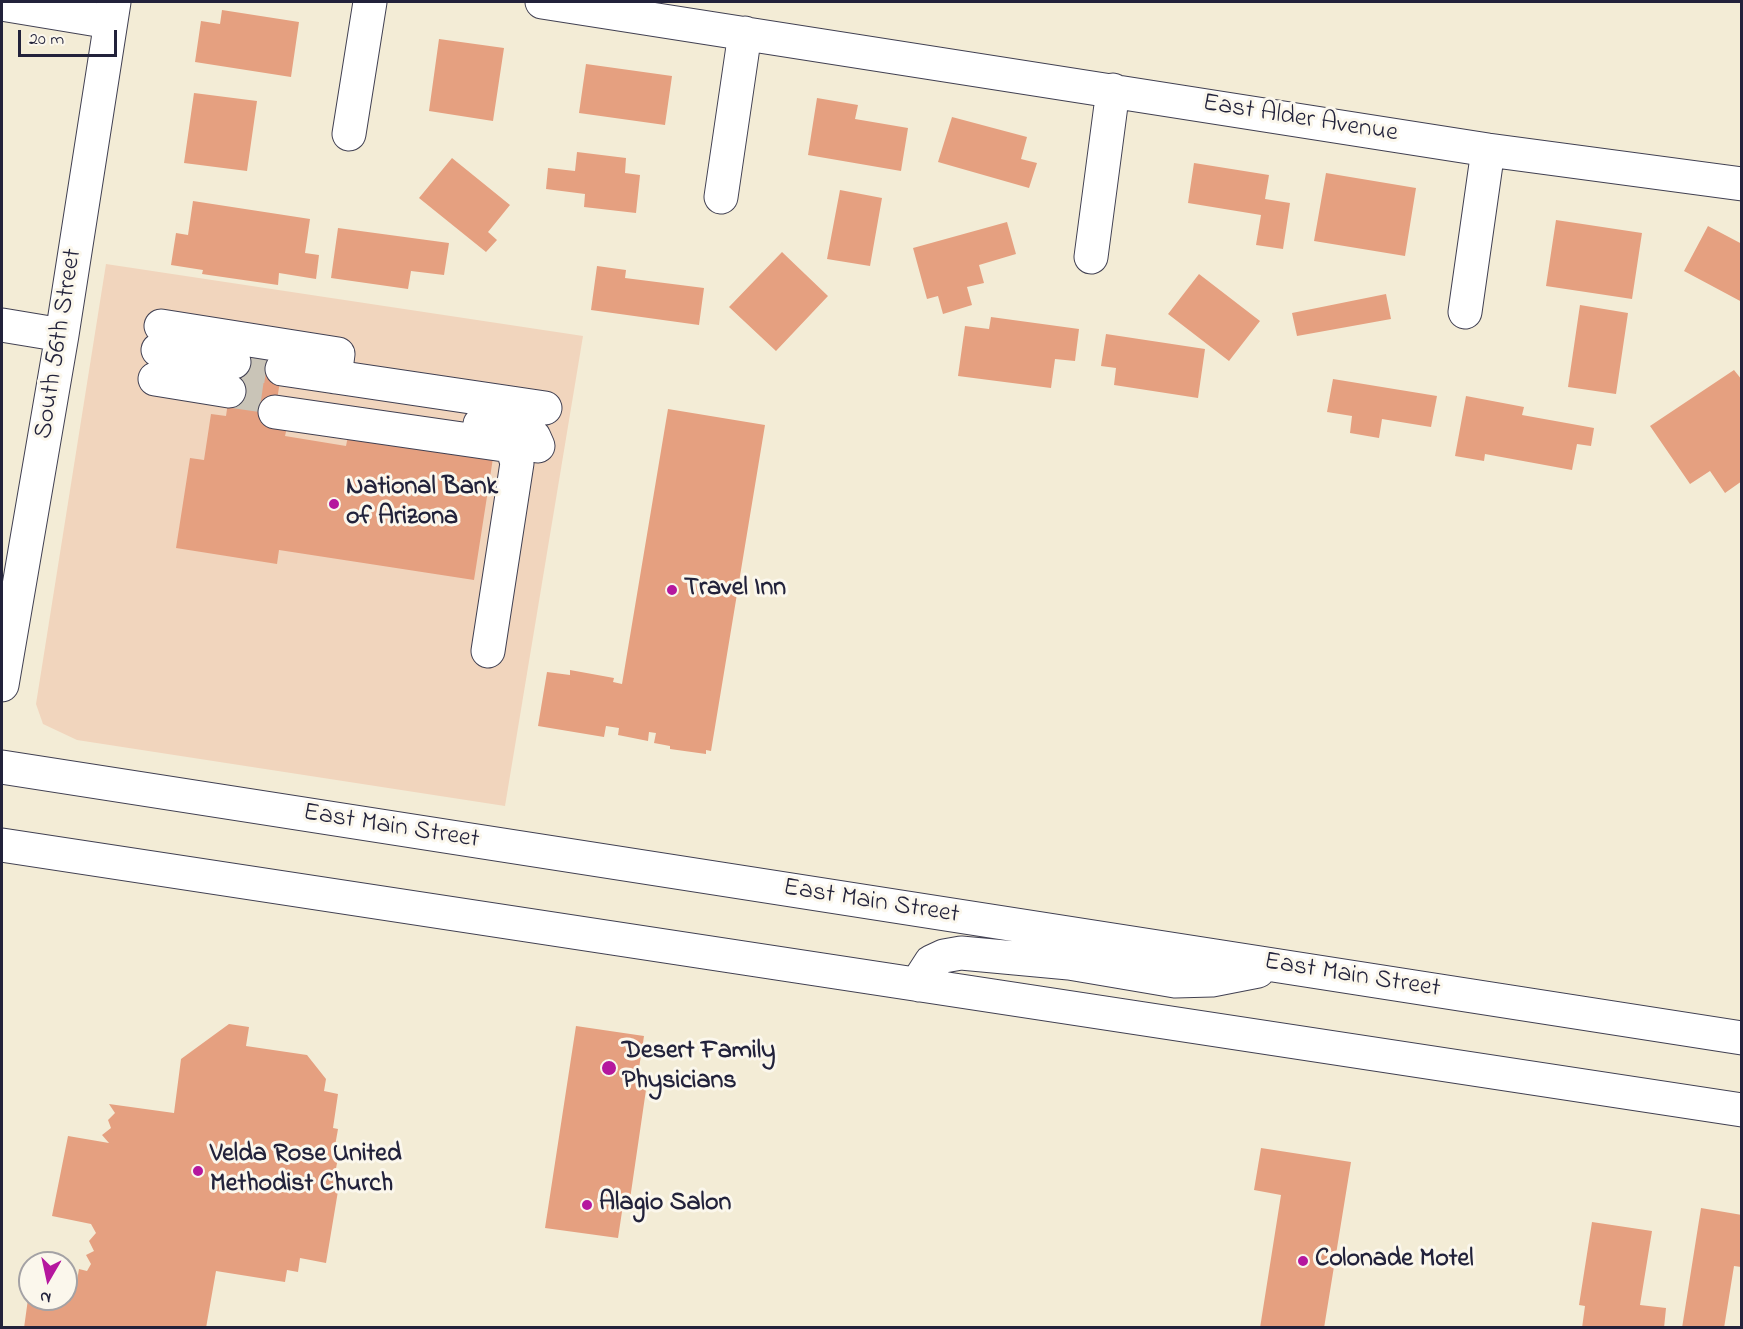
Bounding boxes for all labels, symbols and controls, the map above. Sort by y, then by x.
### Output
scale bar [21,18,120,56]
text: 20 m [29,27,64,53]
street label: East Alder Avenue [1200,89,1400,151]
street label: South 56th Street [30,247,90,441]
place label: National Bank of Arizona [346,473,498,534]
marker: National Bank of Arizona [327,497,341,511]
place label: Travel Inn [684,574,786,606]
marker: Travel Inn [665,583,679,597]
street label: East Main Street [301,799,481,857]
street label: East Main Street [781,874,961,932]
street label: East Main Street [1262,948,1442,1006]
place label: Desert Family Physicians [622,1037,775,1098]
marker: Desert Family Physicians [600,1059,618,1077]
place label: Velda Rose United Methodist Church [210,1140,402,1202]
marker: Velda Rose United Methodist Church [191,1164,205,1178]
place label: Alagio Salon [599,1189,731,1221]
marker: Alagio Salon [580,1198,594,1212]
place label: Colonade Motel [1315,1245,1474,1277]
north arrow [18,1251,78,1311]
marker: Colonade Motel [1296,1254,1310,1268]
text: N [38,1284,53,1310]

